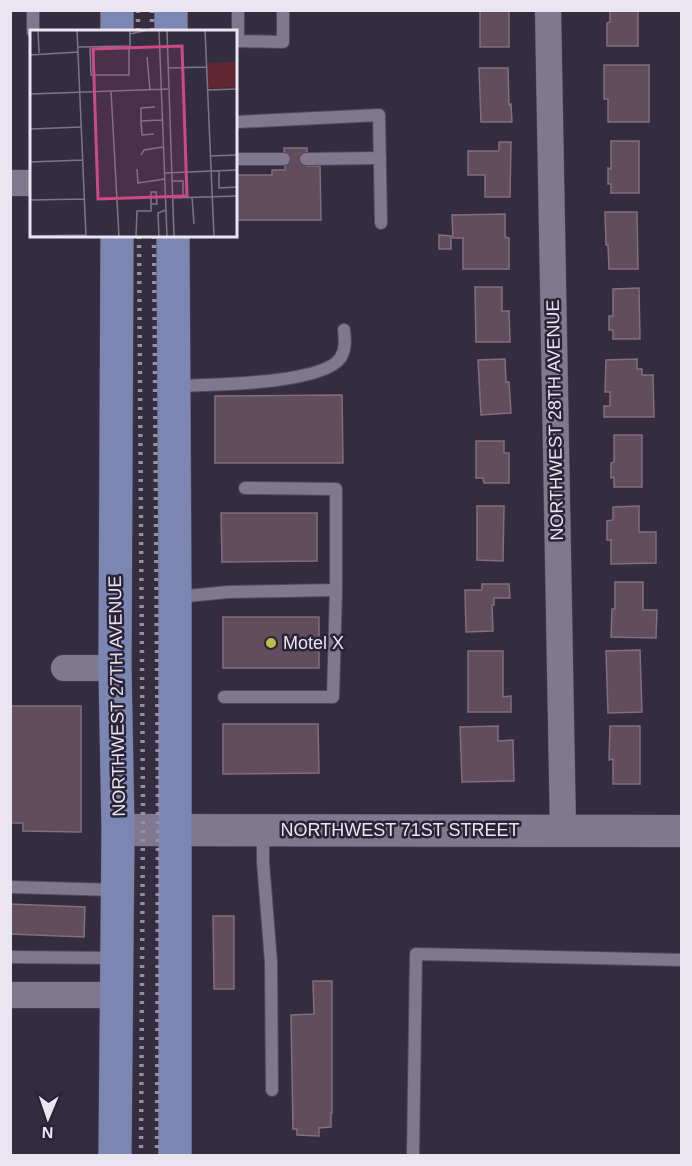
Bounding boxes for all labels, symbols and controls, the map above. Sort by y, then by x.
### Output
inset map [30,30,237,237]
street label: NORTHWEST 28TH AVENUE [543,299,567,541]
street label: NORTHWEST 27TH AVENUE [105,575,129,817]
place label: Motel X [283,633,344,653]
marker: Motel X [264,636,278,650]
street label: NORTHWEST 71ST STREET [280,820,520,840]
north arrow [18,1088,78,1148]
text: N [41,1124,54,1141]

